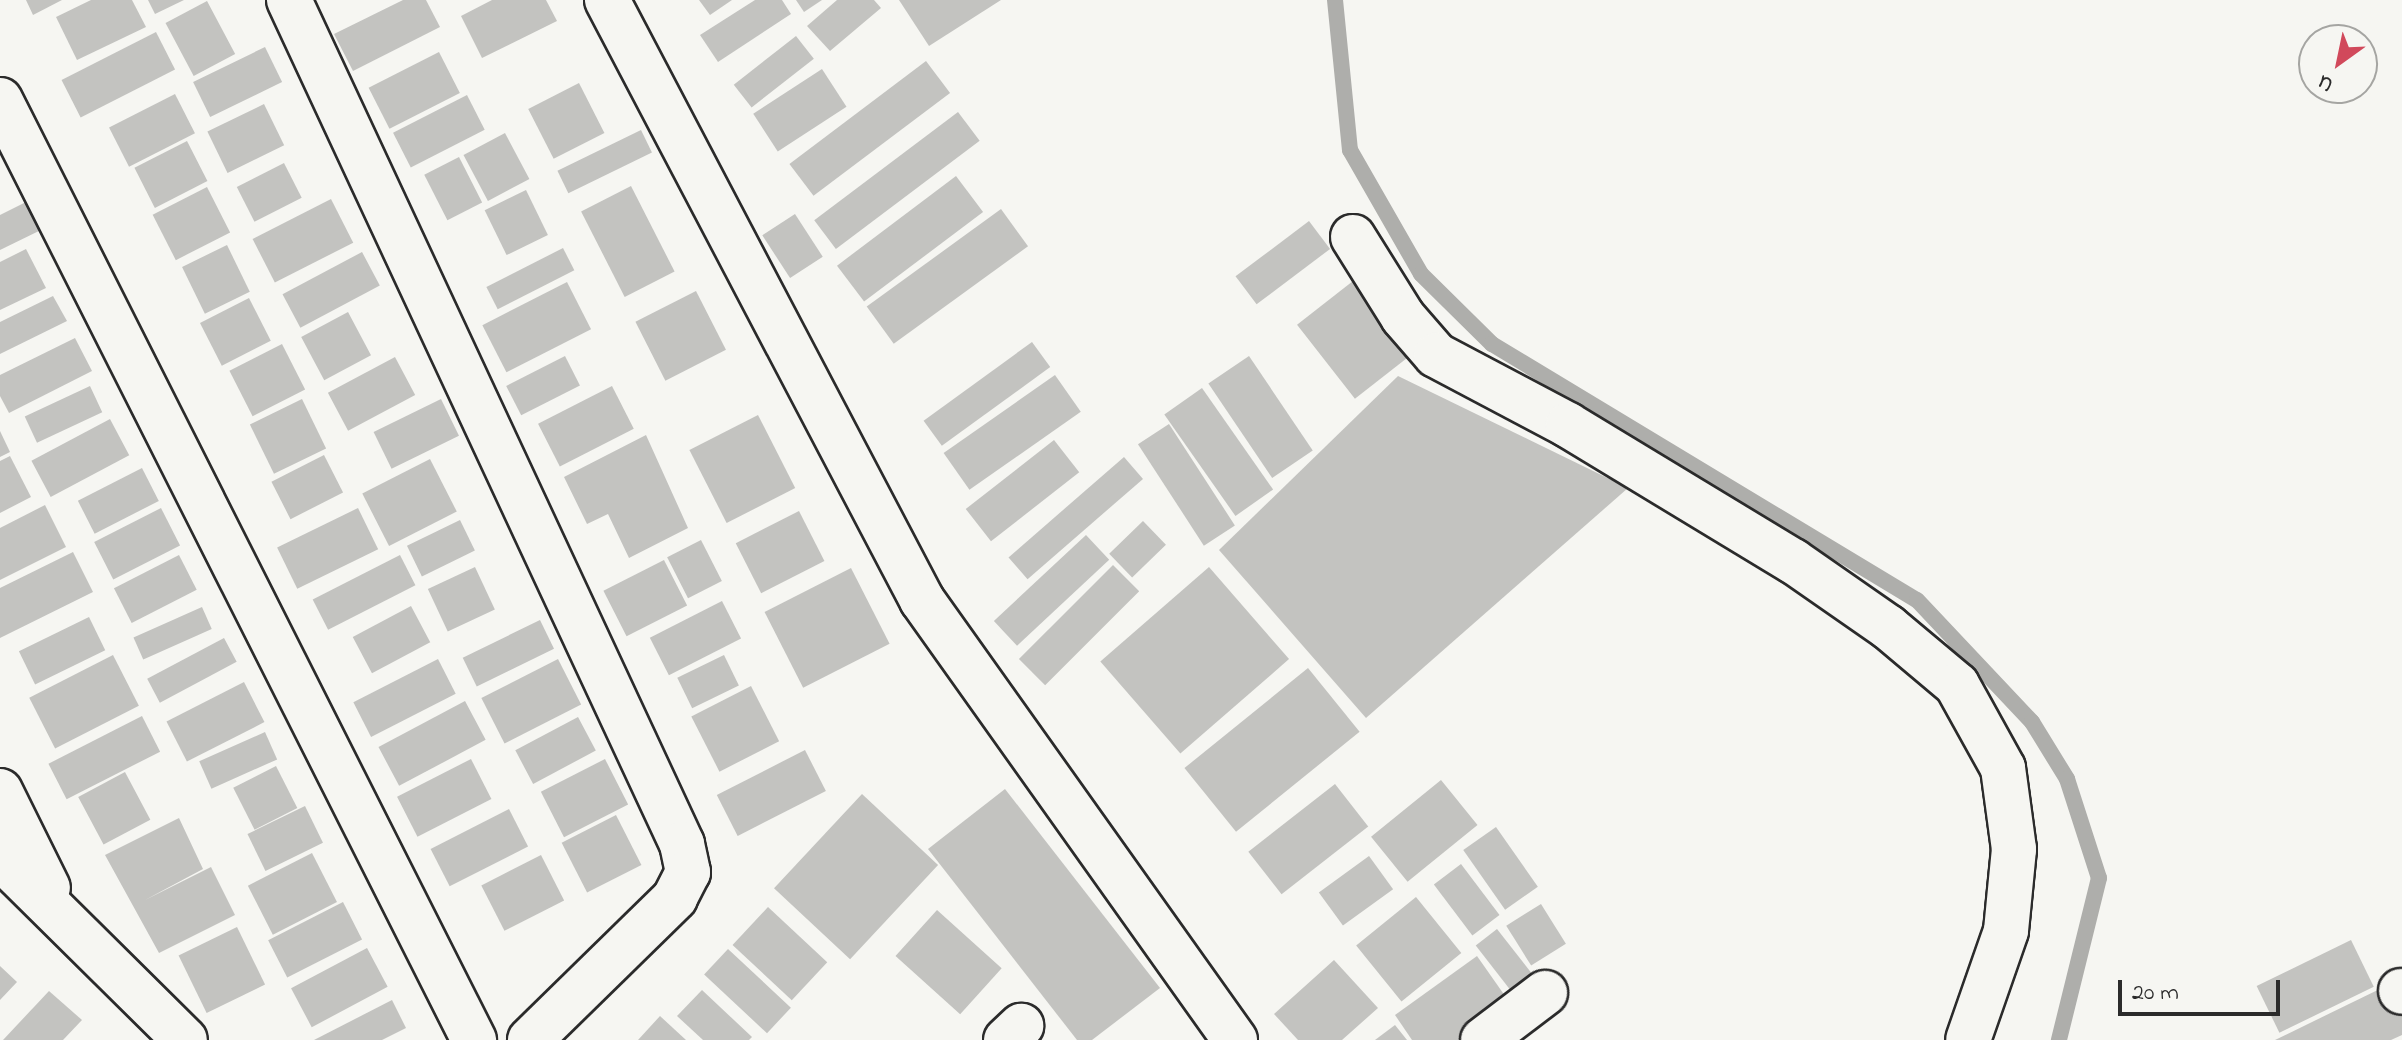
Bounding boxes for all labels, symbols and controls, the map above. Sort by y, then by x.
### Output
north arrow [2298,24,2378,104]
text: U [2311,65,2341,100]
scale bar [2122,964,2284,1014]
text: 20 m [2132,976,2179,1011]

